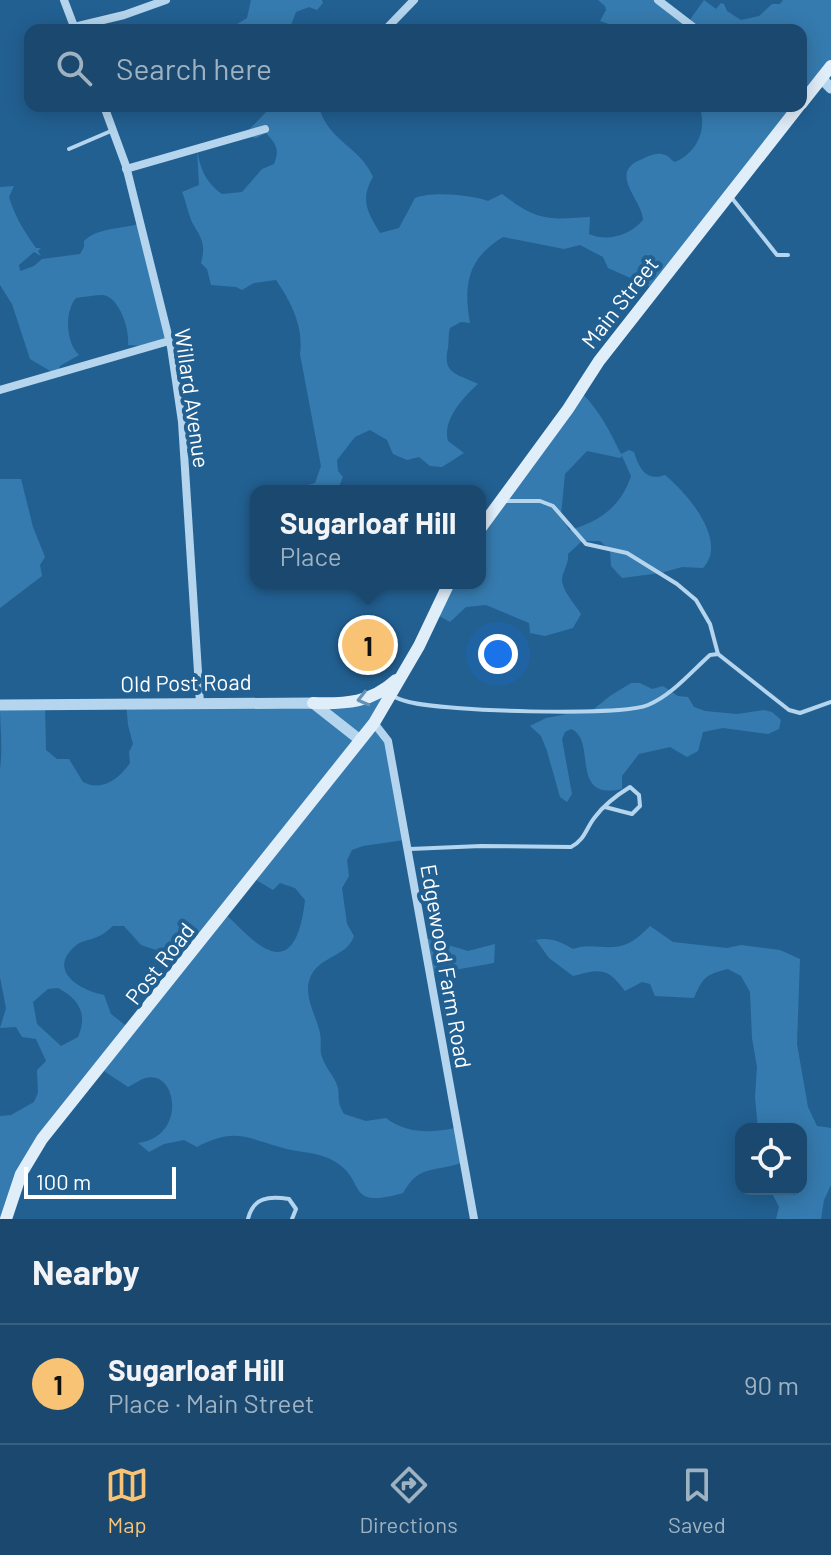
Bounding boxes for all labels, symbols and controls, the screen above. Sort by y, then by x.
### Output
search box [24,24,807,112]
icon: search [52,46,96,90]
text: Search here [116,50,272,86]
street label: Main Street [575,251,663,353]
street label: Willard Avenue [170,327,216,469]
popup [250,485,486,589]
text: Sugarloaf Hill [280,504,456,540]
text: Place [280,540,342,571]
pin: 1 [342,615,394,675]
your location [478,634,518,674]
street label: Old Post Road [120,668,252,696]
one-way arrow [357,689,370,706]
street label: Edgewood Farm Road [416,862,478,1070]
street label: Post Road [119,917,199,1009]
map controls [735,1123,807,1195]
button: locate [735,1123,807,1195]
scale bar [24,1163,176,1199]
text: 100 m [36,1168,91,1194]
text: Nearby [32,1251,140,1292]
text: Sugarloaf Hill [108,1351,285,1387]
text: 1 [53,1369,63,1400]
text: 90 m [744,1369,799,1400]
text: Place · Main Street [108,1387,315,1418]
tab: Map [105,1463,149,1537]
tab: Directions [359,1463,458,1537]
tab: Saved [668,1463,726,1537]

